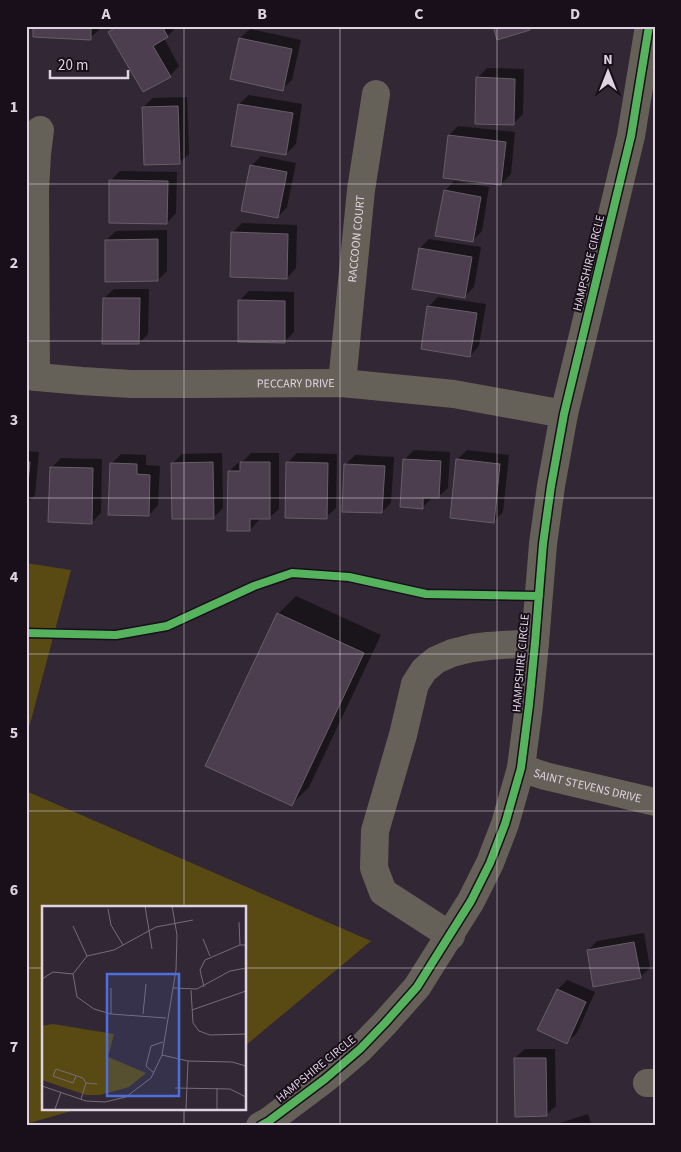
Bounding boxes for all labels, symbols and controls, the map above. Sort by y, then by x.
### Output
text: A [100,3,111,25]
text: B [257,3,267,25]
text: C [414,3,424,25]
text: D [570,3,580,25]
scale bar [50,48,128,80]
north arrow [584,48,634,98]
text: N [603,50,613,70]
text: 20 m [58,55,88,76]
text: 1 [10,96,18,118]
street label: RACCOON COURT [343,194,369,283]
street label: HAMPSHIRE CIRCLE [569,213,609,313]
text: 2 [10,252,18,274]
street label: PECCARY DRIVE [257,375,335,392]
text: 3 [10,409,18,431]
text: 4 [10,566,19,588]
street label: HAMPSHIRE CIRCLE [508,613,534,713]
text: 5 [10,722,18,744]
street label: SAINT STEVENS DRIVE [531,764,643,807]
text: 6 [10,879,18,901]
inset map [42,906,246,1110]
street label: HAMPSHIRE CIRCLE [272,1031,360,1107]
text: 7 [10,1036,18,1058]

